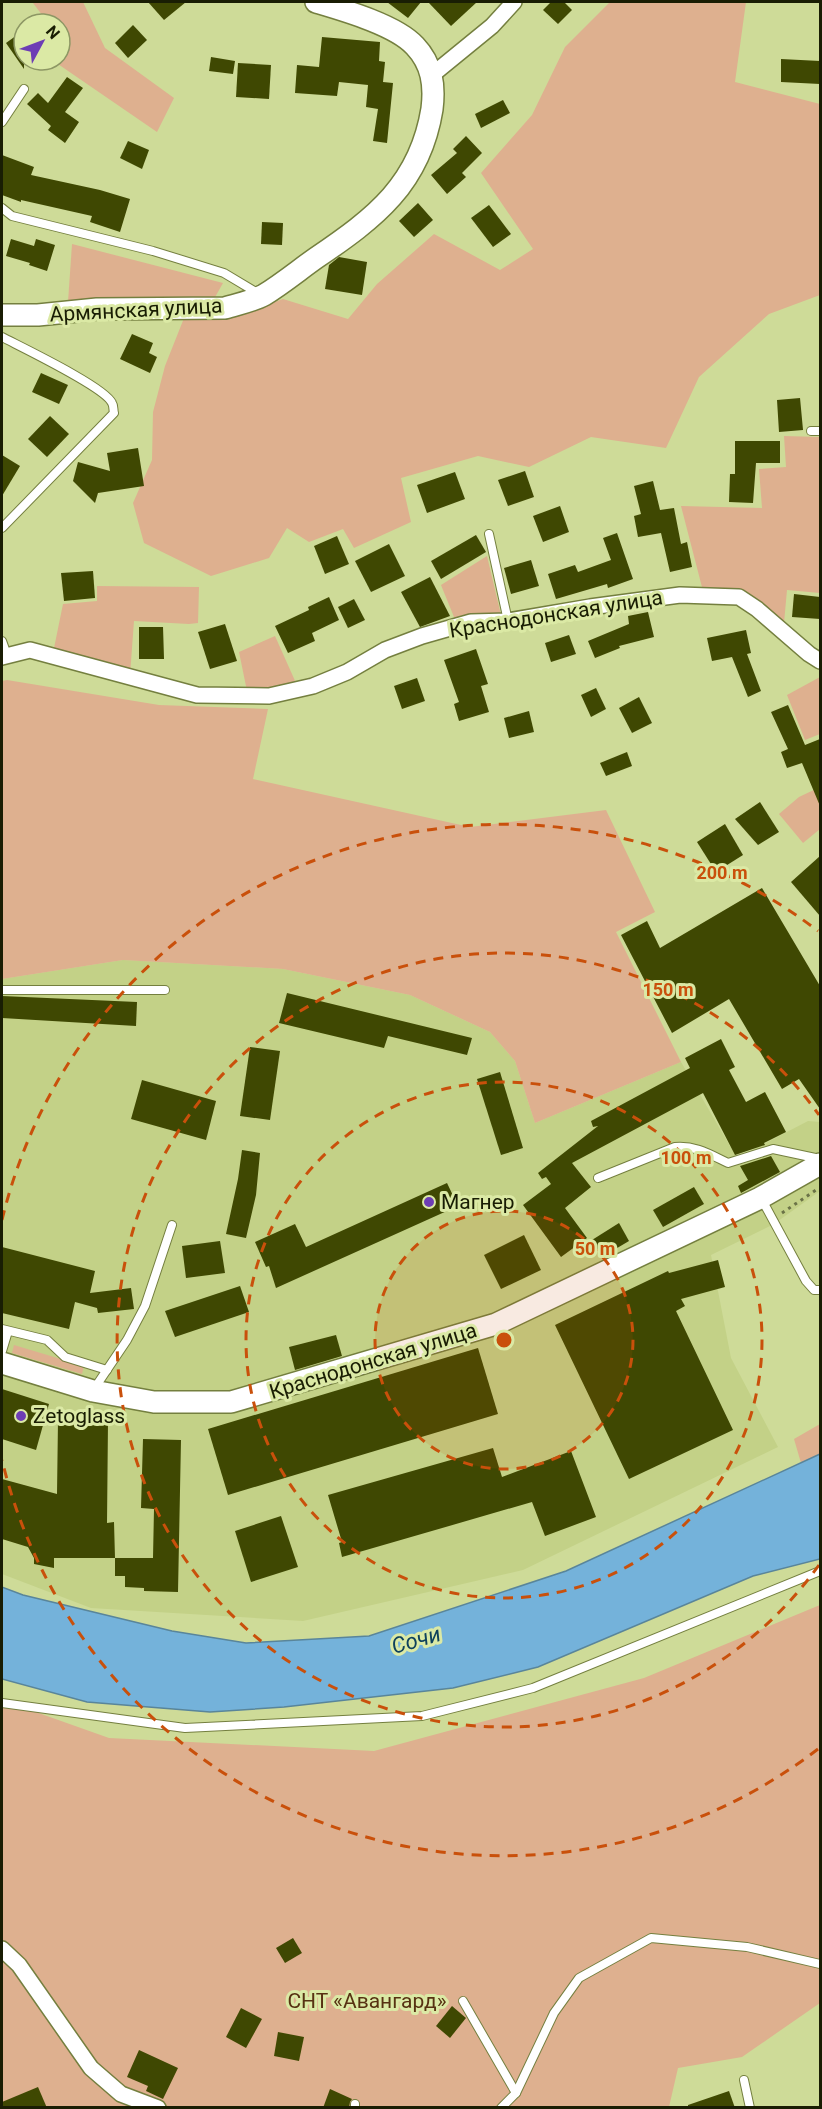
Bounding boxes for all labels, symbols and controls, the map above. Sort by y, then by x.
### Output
north arrow [12,12,72,72]
text: N [42,22,64,43]
street label: Армянская улица [49,293,223,327]
street label: Краснодонская улица [448,585,664,643]
text: 200 m [696,862,748,883]
text: 150 m [642,979,694,1000]
text: 100 m [660,1147,712,1168]
place label: Магнер [441,1190,515,1214]
marker: Магнер [422,1195,436,1209]
text: 50 m [575,1238,615,1259]
street label: Краснодонская улица [266,1318,480,1404]
centre of rings [494,1330,514,1350]
place label: Zetoglass [33,1404,125,1428]
marker: Zetoglass [14,1409,28,1423]
water label: Сочи [389,1621,443,1659]
park label: СНТ «Авангард» [287,1989,447,2013]

